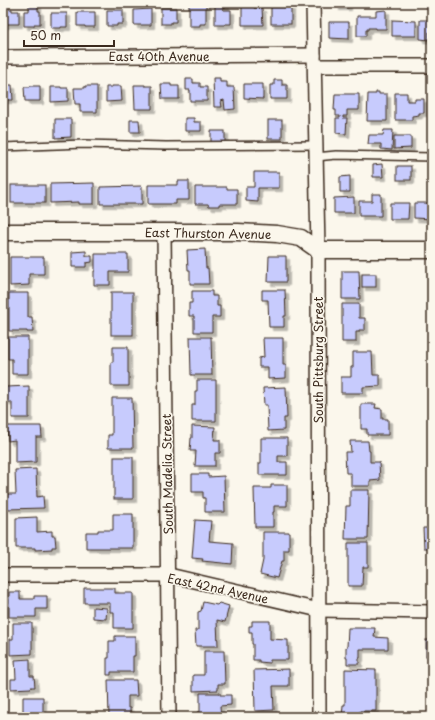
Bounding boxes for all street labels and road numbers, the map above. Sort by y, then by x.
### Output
street label: East 40th Avenue [108,47,210,65]
street label: East Thurston Avenue [145,223,271,243]
street label: South Pittsburg Street [309,297,327,423]
street label: South Madelia Street [157,414,177,534]
street label: East 42nd Avenue [166,569,270,608]

